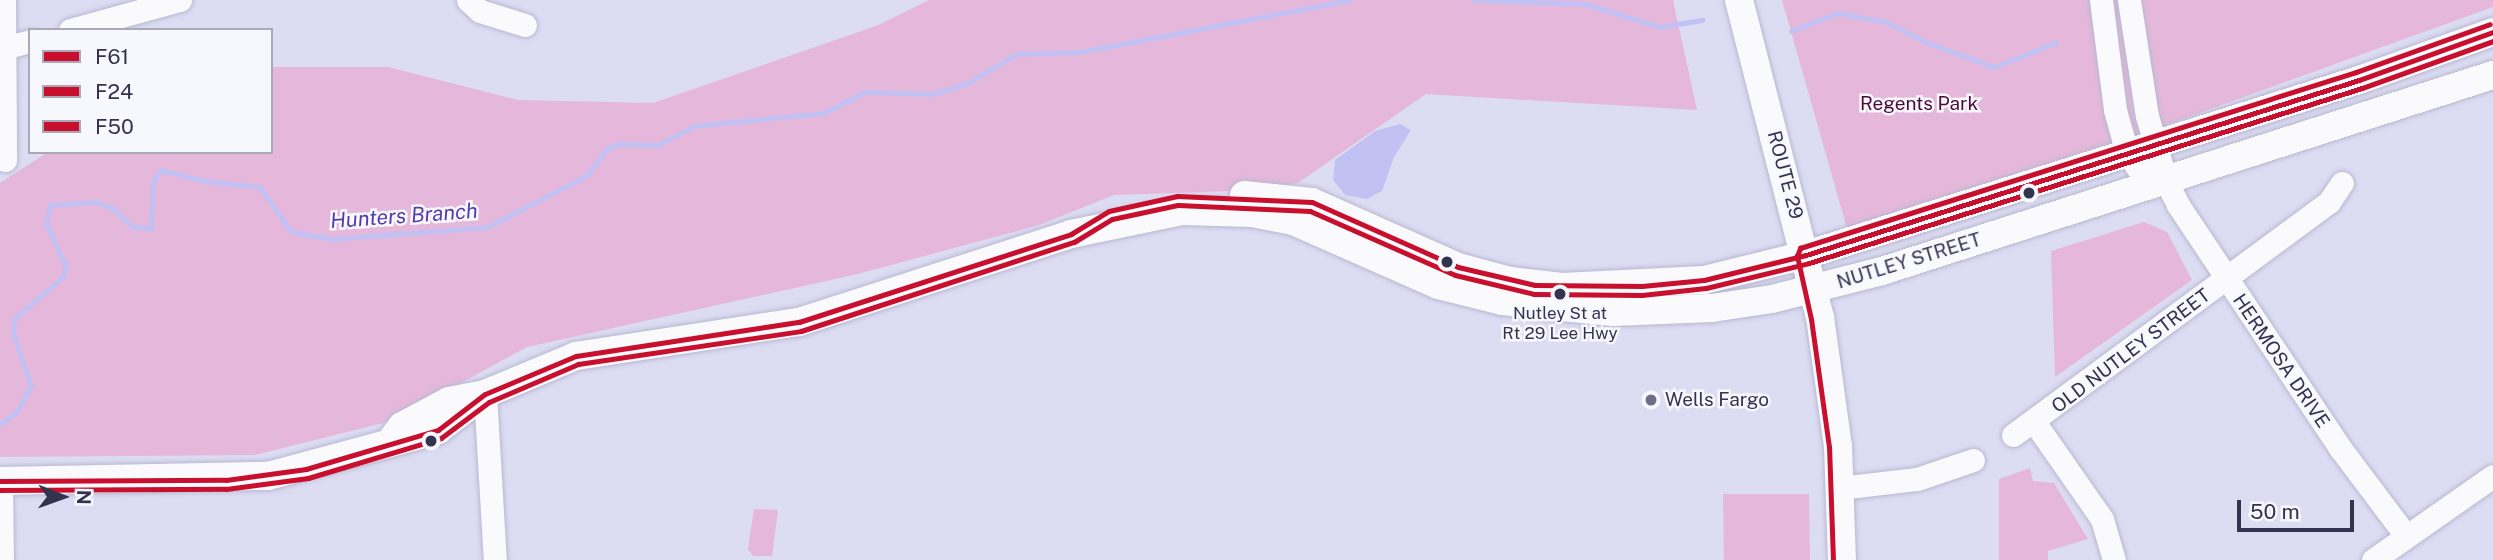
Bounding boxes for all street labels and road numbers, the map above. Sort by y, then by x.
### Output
street label: ROUTE 29 [1762,128,1808,222]
street label: NUTLEY STREET [1834,228,1984,294]
street label: OLD NUTLEY STREET [2047,284,2215,418]
street label: HERMOSA DRIVE [2228,290,2334,432]

